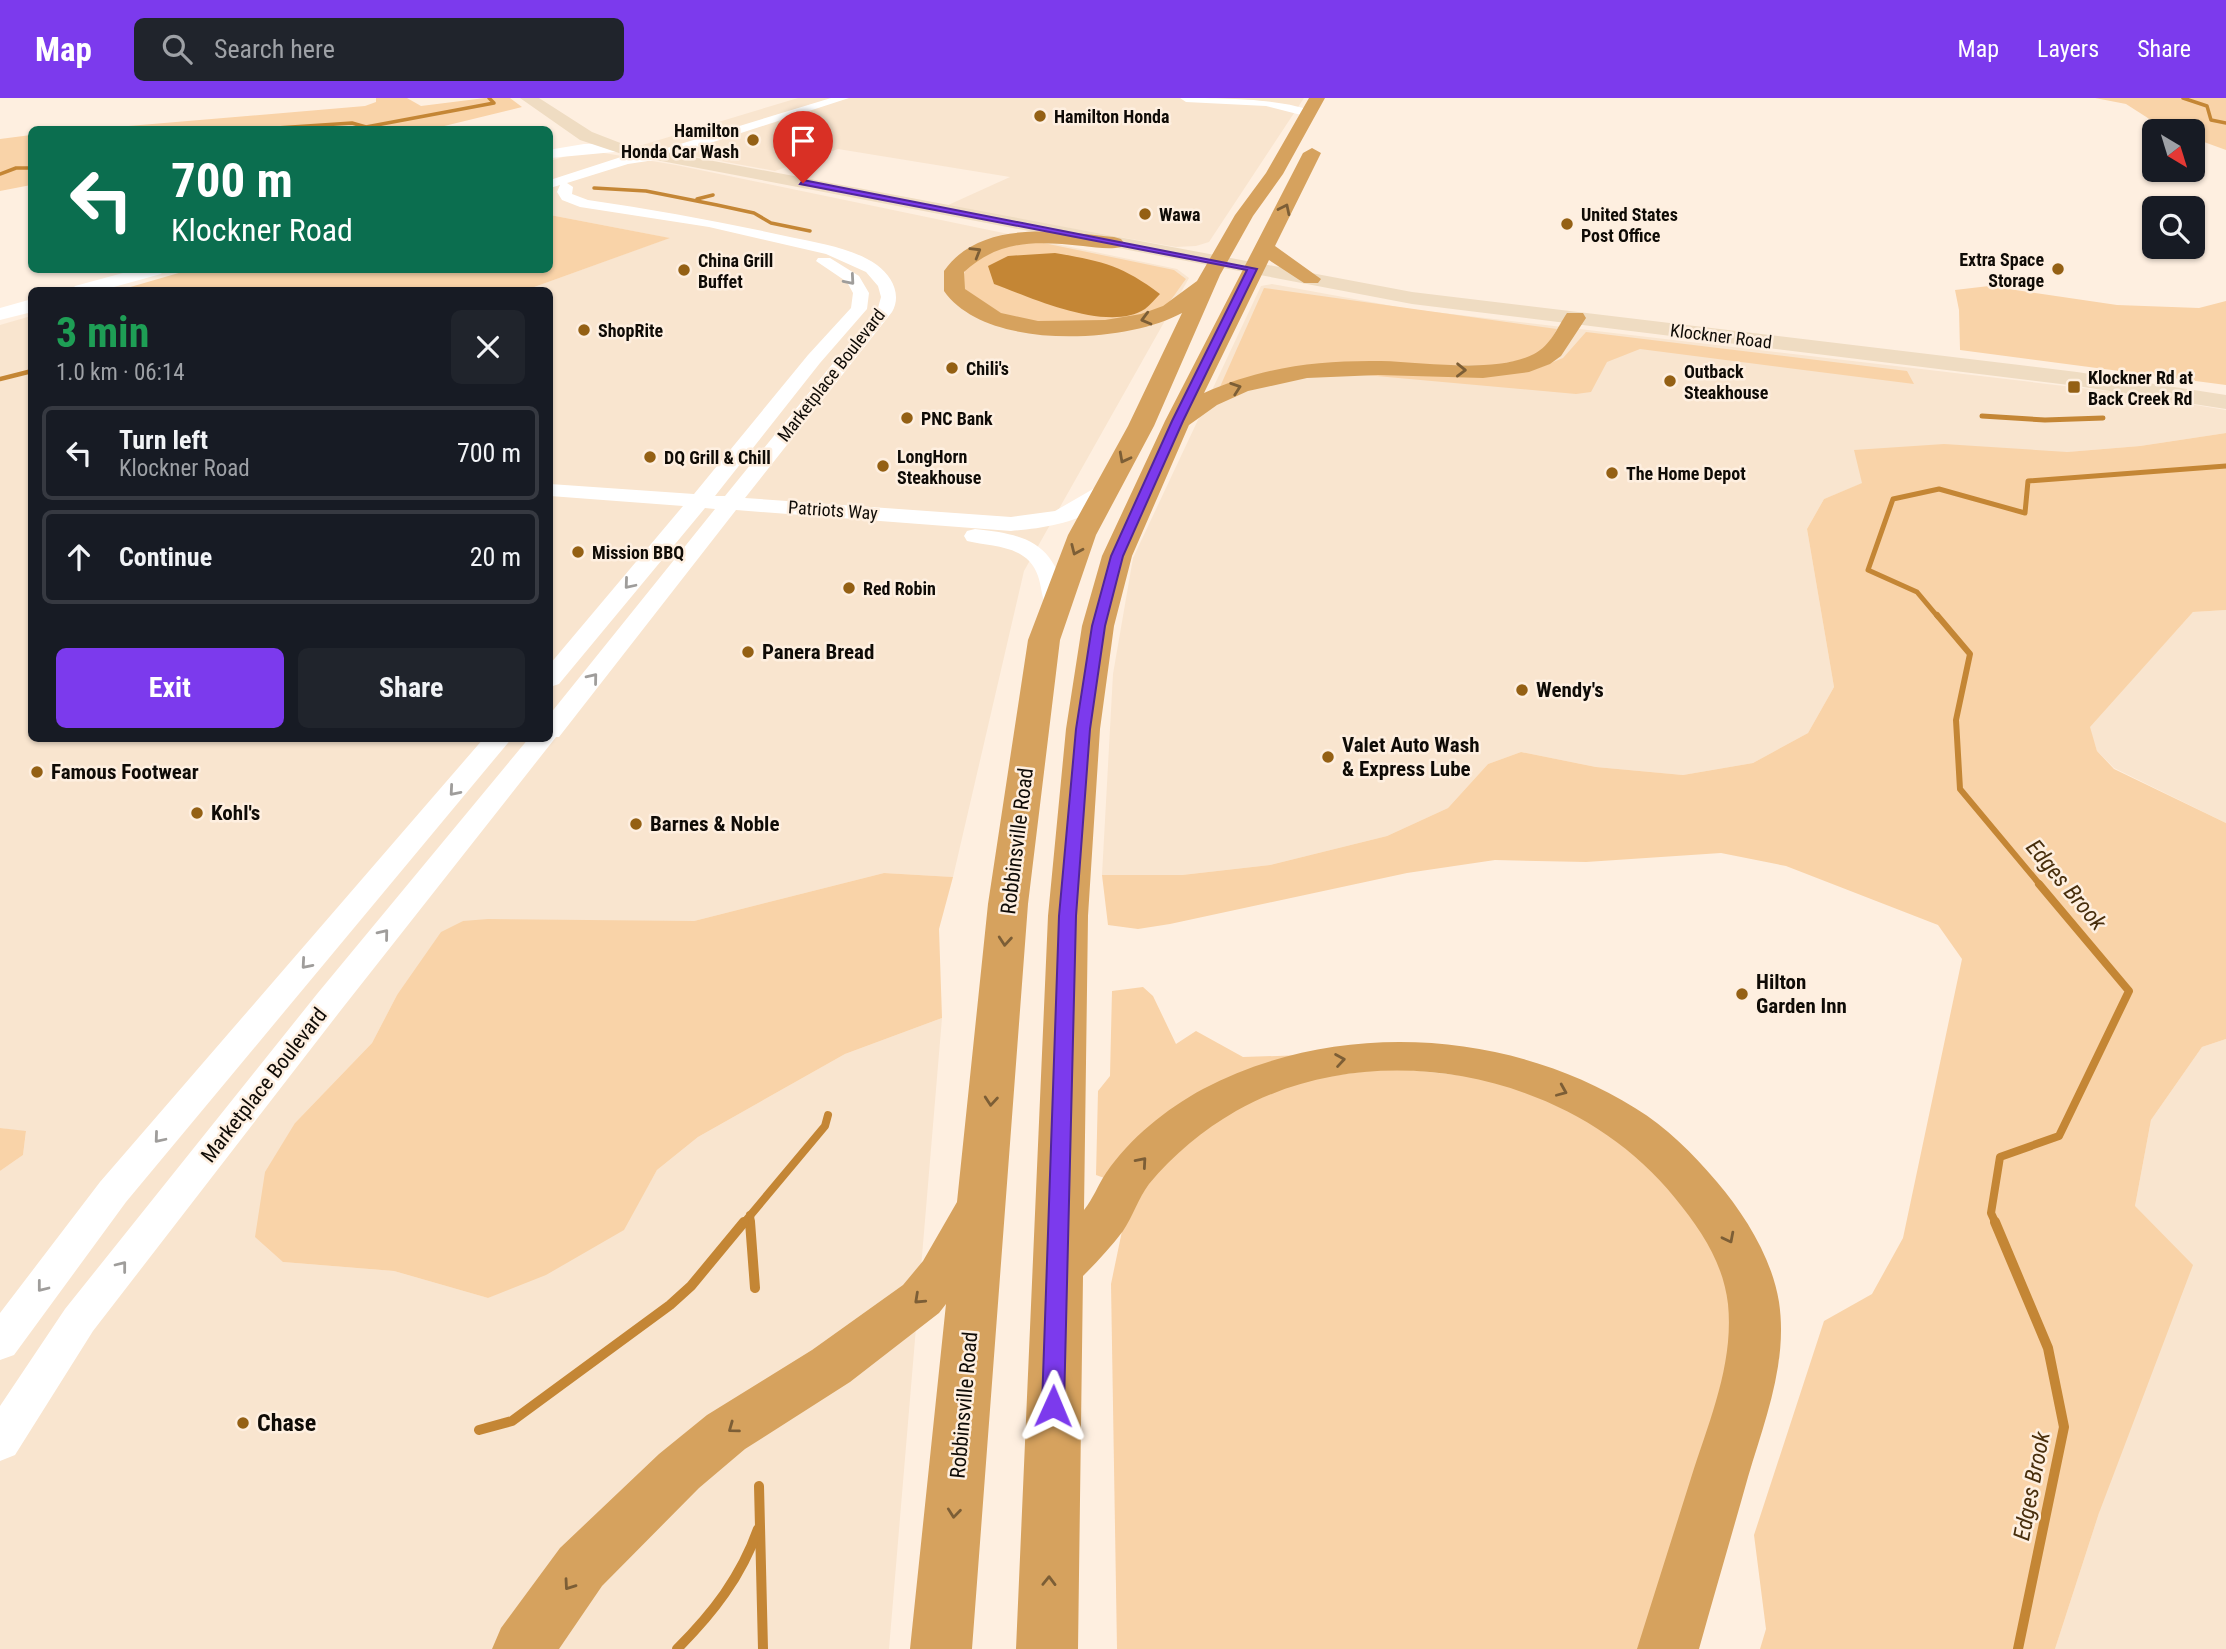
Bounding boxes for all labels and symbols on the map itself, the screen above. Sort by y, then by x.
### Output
place label: Hamilton Honda [1054,106,1169,127]
marker: Hamilton Honda [1032,108,1048,124]
pin [773,111,833,183]
north arrow [2142,119,2205,182]
place label: Hamilton Honda Car Wash [621,120,739,162]
marker: Hamilton Honda Car Wash [745,132,761,148]
place label: Wawa [1159,204,1201,225]
one-way arrow [1277,204,1291,216]
place label: United States Post Office [1581,204,1678,246]
marker: Wawa [1137,206,1153,222]
marker: United States Post Office [1559,216,1575,232]
one-way arrow [969,247,982,260]
place label: Extra Space Storage [1959,249,2044,291]
place label: China Grill Buffet [698,250,773,292]
marker: Extra Space Storage [2050,261,2066,277]
marker: China Grill Buffet [676,262,692,278]
one-way arrow [842,272,854,285]
street label: Marketplace Boulevard [773,305,889,445]
one-way arrow [1141,310,1153,325]
street label: Klockner Road [1669,319,1773,353]
place label: ShopRite [598,320,663,341]
marker: ShopRite [576,322,592,338]
place label: Chili's [966,358,1009,379]
marker: Chili's [944,360,960,376]
place label: Outback Steakhouse [1684,361,1769,403]
one-way arrow [1457,362,1467,378]
place label: Klockner Rd at Back Creek Rd [2088,367,2193,409]
marker: Outback Steakhouse [1662,373,1678,389]
marker: Klockner Rd at Back Creek Rd [2066,379,2082,395]
one-way arrow [1230,382,1242,396]
place label: PNC Bank [921,408,993,429]
marker: PNC Bank [899,410,915,426]
place label: LongHorn Steakhouse [897,446,982,488]
place label: DQ Grill & Chill [664,447,771,468]
marker: DQ Grill & Chill [642,449,658,465]
one-way arrow [1118,450,1132,463]
marker: LongHorn Steakhouse [875,458,891,474]
place label: The Home Depot [1626,463,1746,484]
marker: The Home Depot [1604,465,1620,481]
street label: Patriots Way [788,496,879,524]
place label: Mission BBQ [592,542,684,563]
one-way arrow [1070,543,1084,555]
marker: Mission BBQ [570,544,586,560]
one-way arrow [625,575,637,588]
place label: Red Robin [863,578,936,599]
marker: Red Robin [841,580,857,596]
place label: Panera Bread [762,640,874,664]
marker: Panera Bread [740,644,756,660]
one-way arrow [584,674,597,686]
place label: Wendy's [1536,678,1604,702]
marker: Wendy's [1514,682,1530,698]
place label: Valet Auto Wash & Express Lube [1342,733,1480,781]
marker: Valet Auto Wash & Express Lube [1320,749,1336,765]
place label: Famous Footwear [51,760,199,784]
marker: Famous Footwear [29,764,45,780]
street label: Robbinsville Road [996,766,1038,916]
one-way arrow [450,783,462,796]
place label: Kohl's [211,801,260,825]
marker: Kohl's [189,805,205,821]
place label: Barnes & Noble [650,812,779,836]
marker: Barnes & Noble [628,816,644,832]
water label: Edges Brook [2020,834,2112,937]
one-way arrow [375,929,388,941]
one-way arrow [998,936,1013,947]
one-way arrow [302,956,314,969]
place label: Hilton Garden Inn [1756,970,1847,1018]
marker: Hilton Garden Inn [1734,986,1750,1002]
street label: Marketplace Boulevard [196,1003,332,1167]
one-way arrow [1334,1053,1346,1068]
one-way arrow [1555,1082,1567,1096]
one-way arrow [984,1096,999,1107]
one-way arrow [155,1129,167,1142]
one-way arrow [1134,1158,1146,1171]
one-way arrow [1721,1231,1735,1243]
one-way arrow [113,1262,126,1274]
one-way arrow [38,1279,50,1291]
one-way arrow [914,1290,927,1303]
street label: Robbinsville Road [946,1331,982,1479]
position arrow [1016,1369,1090,1443]
place label: Chase [257,1409,316,1437]
marker: Chase [235,1415,251,1431]
one-way arrow [728,1420,741,1432]
water label: Edges Brook [2008,1429,2056,1543]
one-way arrow [947,1507,962,1518]
one-way arrow [1041,1575,1056,1586]
one-way arrow [565,1577,577,1590]

